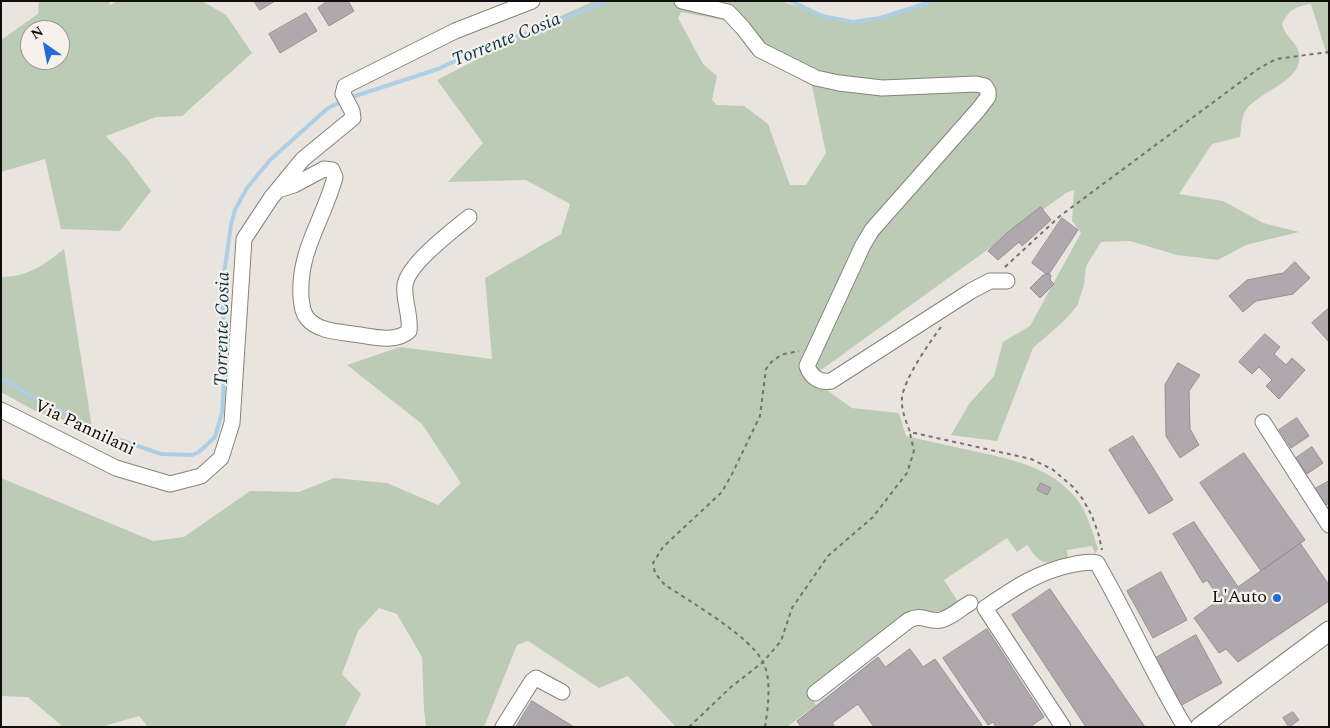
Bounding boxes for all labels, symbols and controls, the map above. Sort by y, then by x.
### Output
water label: Torrente Cosia [449,9,565,73]
north arrow [20,20,70,70]
text: N [27,21,48,45]
water label: Torrente Cosia [212,271,236,387]
street label: Via Pannilani [30,396,138,462]
place label: L'Auto [1212,587,1267,609]
marker: L'Auto [1271,592,1283,604]

